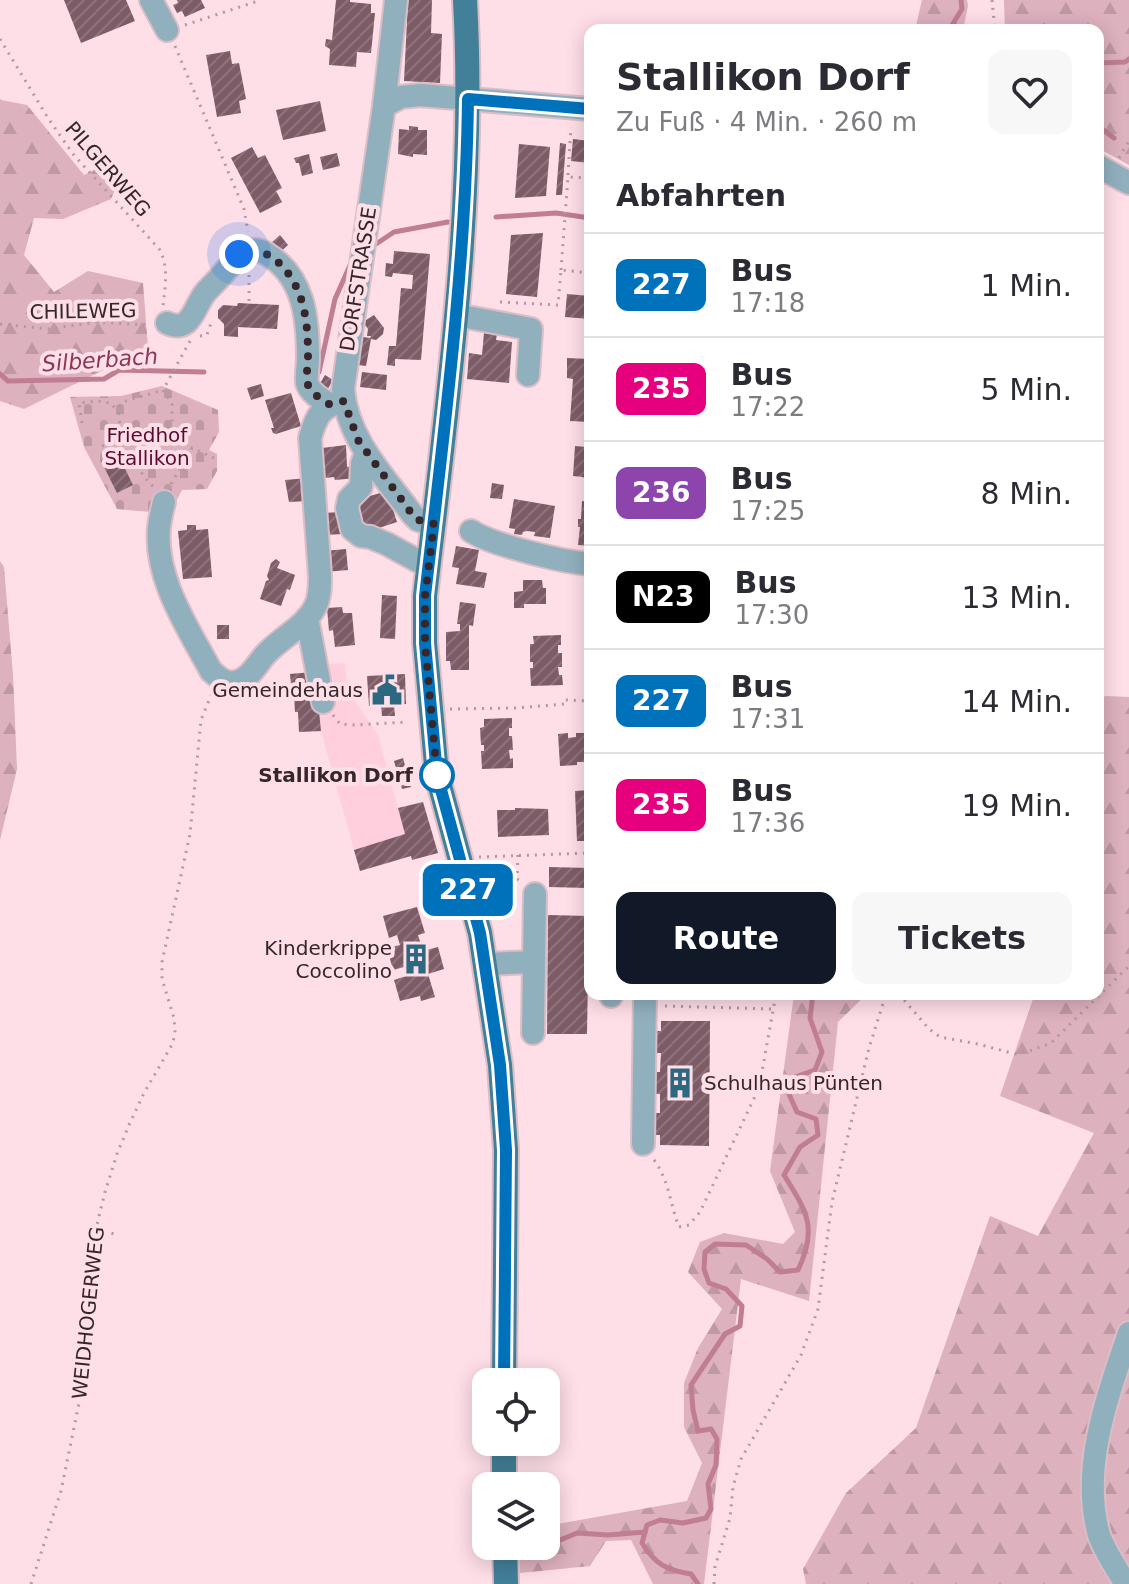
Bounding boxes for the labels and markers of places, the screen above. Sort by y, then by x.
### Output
public building icon: Gemeindehaus [370,673,404,707]
place label: Gemeindehaus [212,678,363,702]
marker: Stallikon Dorf [420,758,454,792]
place label: Stallikon Dorf [258,763,413,787]
place label: Kinderkrippe Coccolino [264,936,392,983]
building icon: Kinderkrippe Coccolino [399,942,433,976]
building icon: Schulhaus Pünten [663,1066,697,1100]
place label: Schulhaus Pünten [704,1071,883,1095]

